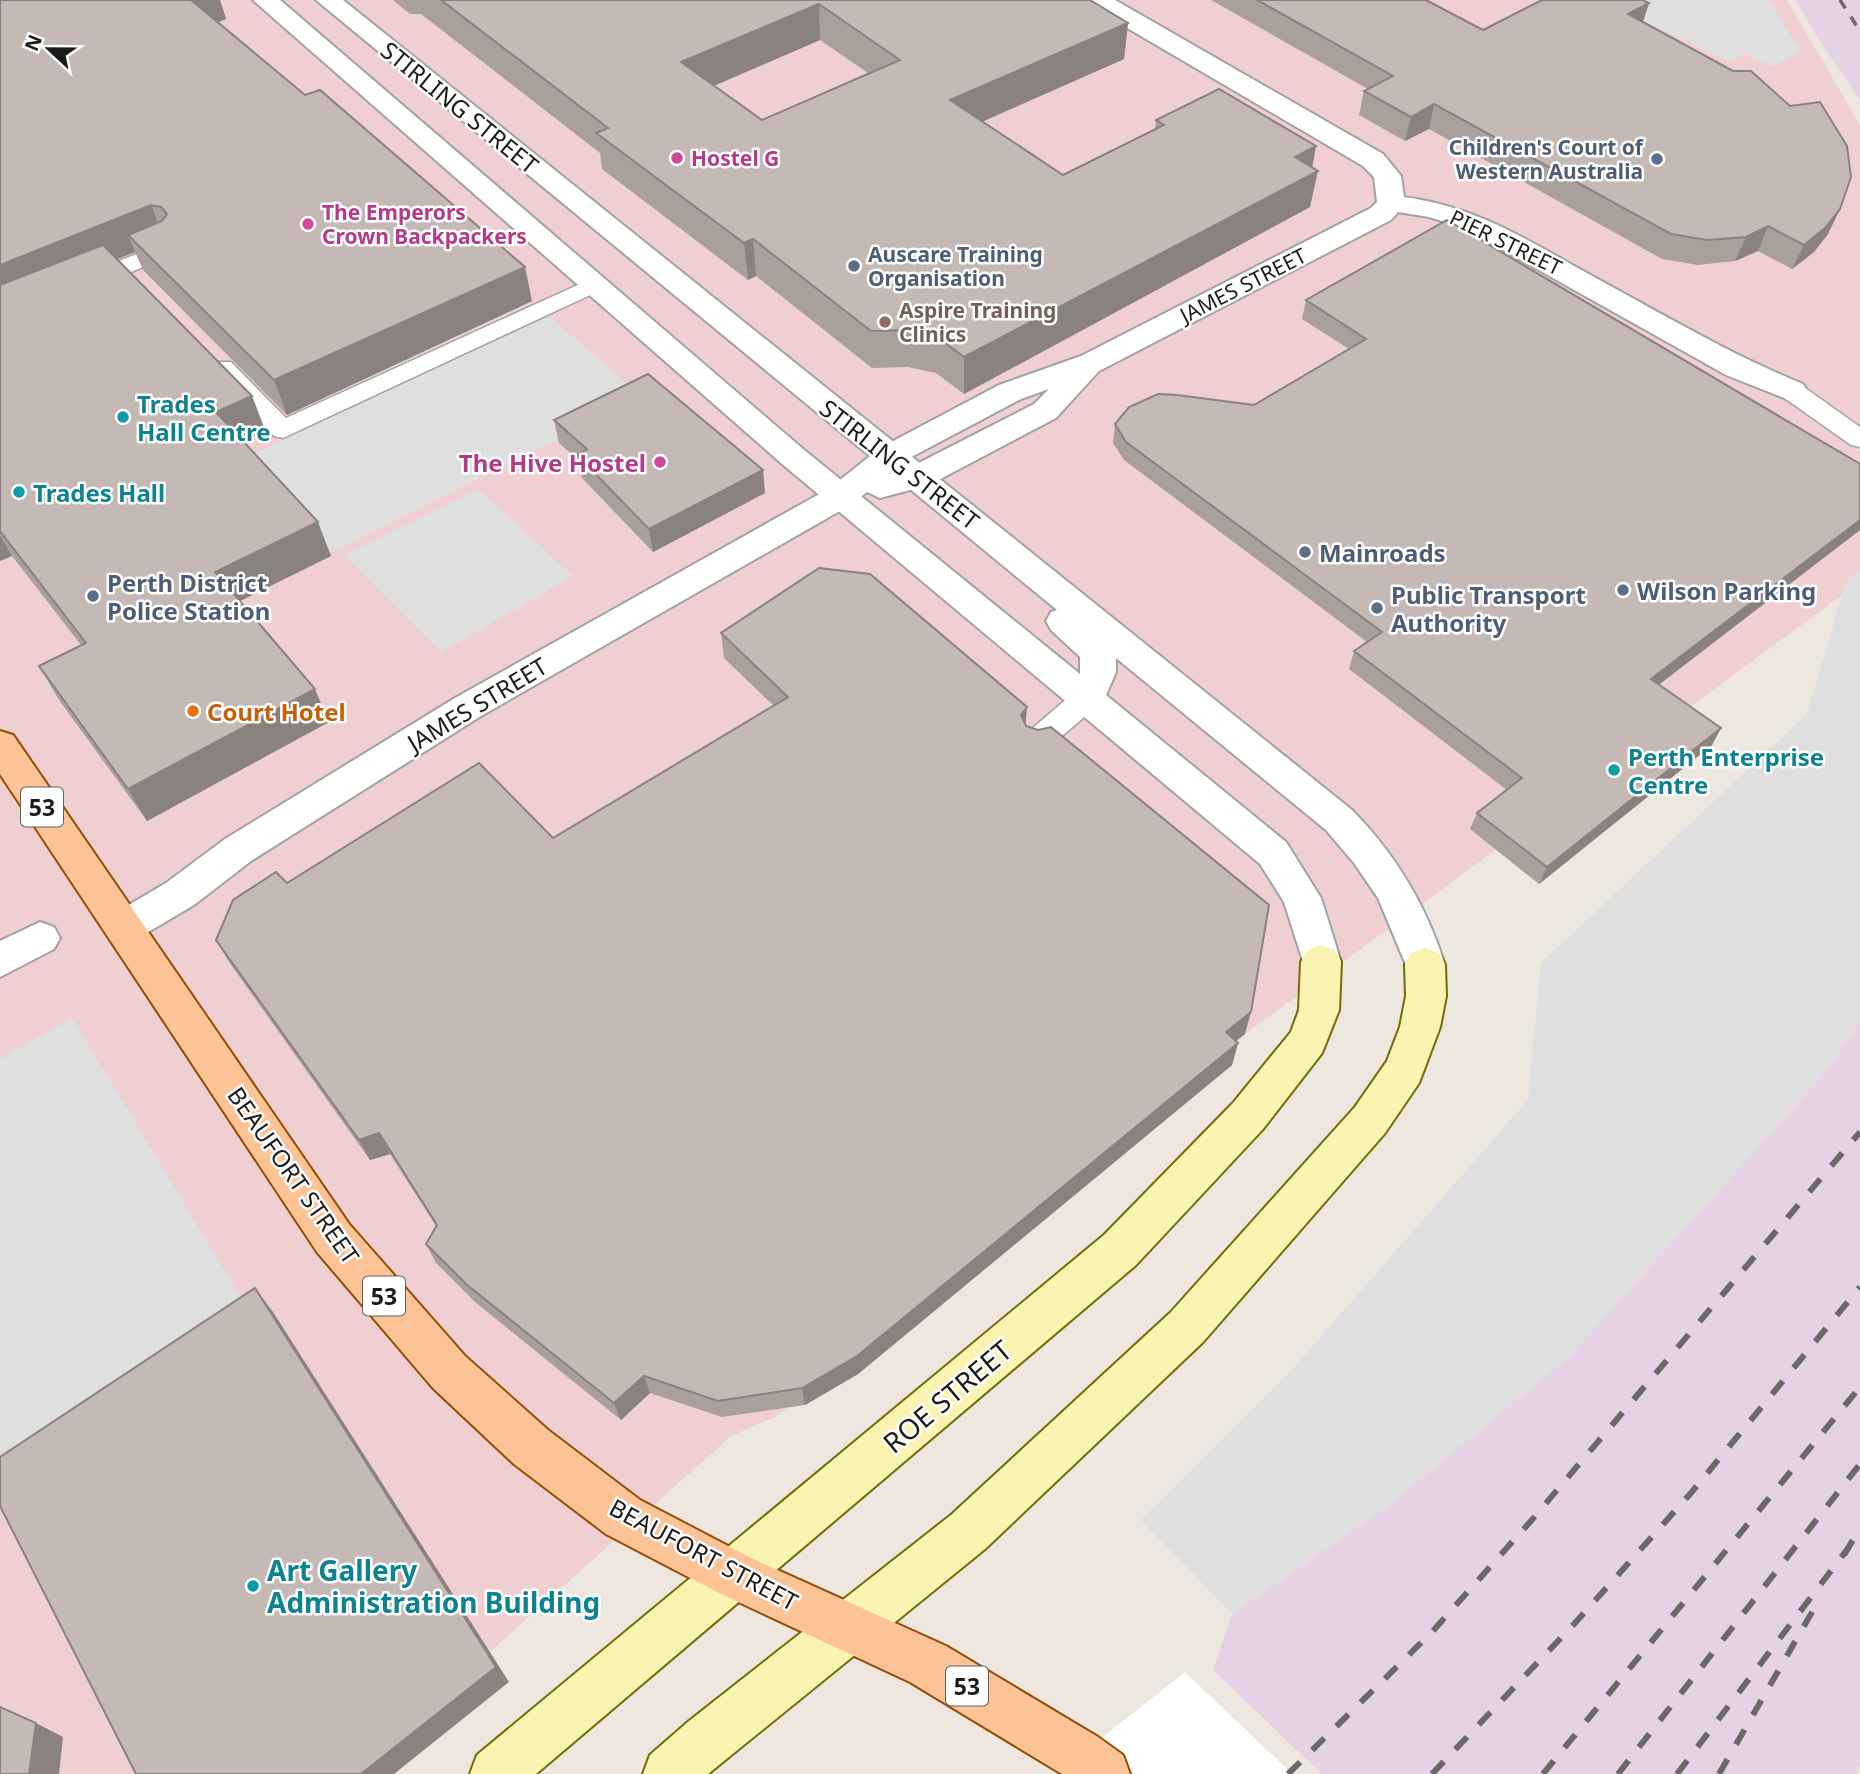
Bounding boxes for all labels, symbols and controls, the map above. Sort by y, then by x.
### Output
north arrow [14,14,84,84]
text: N [18,31,48,55]
street label: STIRLING STREET [374,33,546,181]
place label: Children's Court of Western Australia [1449,133,1645,185]
place label: Hostel G [691,144,779,172]
marker: Hostel G [669,150,685,166]
marker: Children's Court of Western Australia [1649,151,1665,167]
place label: The Emperors Crown Backpackers [322,198,527,250]
street label: PIER STREET [1445,203,1567,281]
marker: The Emperors Crown Backpackers [300,216,316,232]
place label: Auscare Training Organisation [868,240,1043,292]
street label: JAMES STREET [1173,241,1311,330]
marker: Auscare Training Organisation [846,258,862,274]
place label: Aspire Training Clinics [899,296,1056,348]
marker: Aspire Training Clinics [877,314,893,330]
place label: Trades Hall Centre [137,387,271,448]
street label: STIRLING STREET [814,391,987,537]
marker: Trades Hall Centre [115,409,131,425]
place label: The Hive Hostel [459,446,646,479]
marker: The Hive Hostel [652,454,668,470]
place label: Trades Hall [33,476,165,509]
marker: Trades Hall [11,484,27,500]
place label: Mainroads [1319,536,1446,569]
marker: Mainroads [1297,544,1313,560]
place label: Perth District Police Station [107,566,270,627]
place label: Wilson Parking [1637,574,1816,607]
place label: Public Transport Authority [1391,578,1586,639]
marker: Wilson Parking [1615,582,1631,598]
marker: Perth District Police Station [85,588,101,604]
marker: Public Transport Authority [1369,600,1385,616]
street label: JAMES STREET [399,649,554,760]
place label: Court Hotel [207,695,346,728]
marker: Court Hotel [185,703,201,719]
place label: Perth Enterprise Centre [1628,740,1824,801]
marker: Perth Enterprise Centre [1606,762,1622,778]
road number: 53 [21,788,63,827]
street label: BEAUFORT STREET [221,1080,368,1271]
road number: 53 [363,1276,405,1316]
street label: ROE STREET [875,1331,1020,1461]
street label: BEAUFORT STREET [604,1490,805,1618]
place label: Art Gallery Administration Building [267,1551,600,1621]
marker: Art Gallery Administration Building [245,1578,261,1594]
road number: 53 [946,1666,988,1706]

